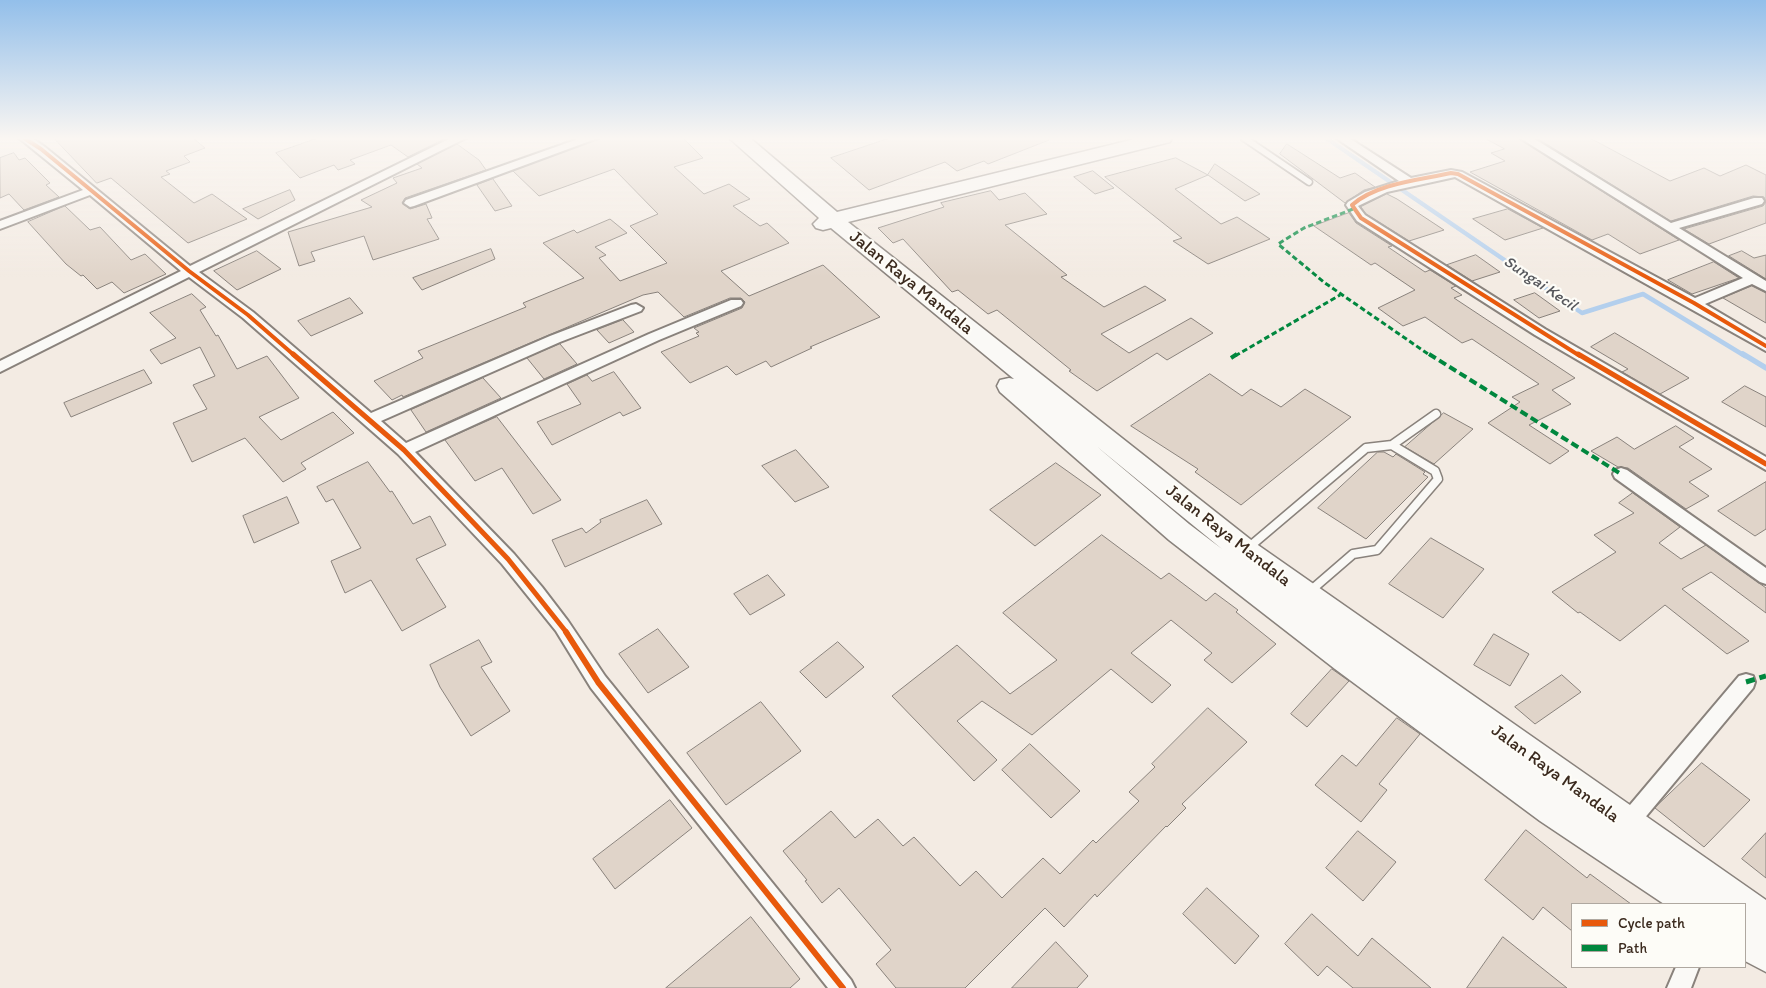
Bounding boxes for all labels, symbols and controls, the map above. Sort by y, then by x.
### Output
street label: Jalan Raya Mandala [845,226,977,340]
water label: Sungai Kecil [1500,252,1580,316]
street label: Jalan Raya Mandala [1161,480,1295,592]
street label: Jalan Raya Mandala [1487,720,1623,828]
legend [1571,903,1746,968]
text: Cycle path [1618,914,1685,932]
text: Path [1618,939,1647,957]

